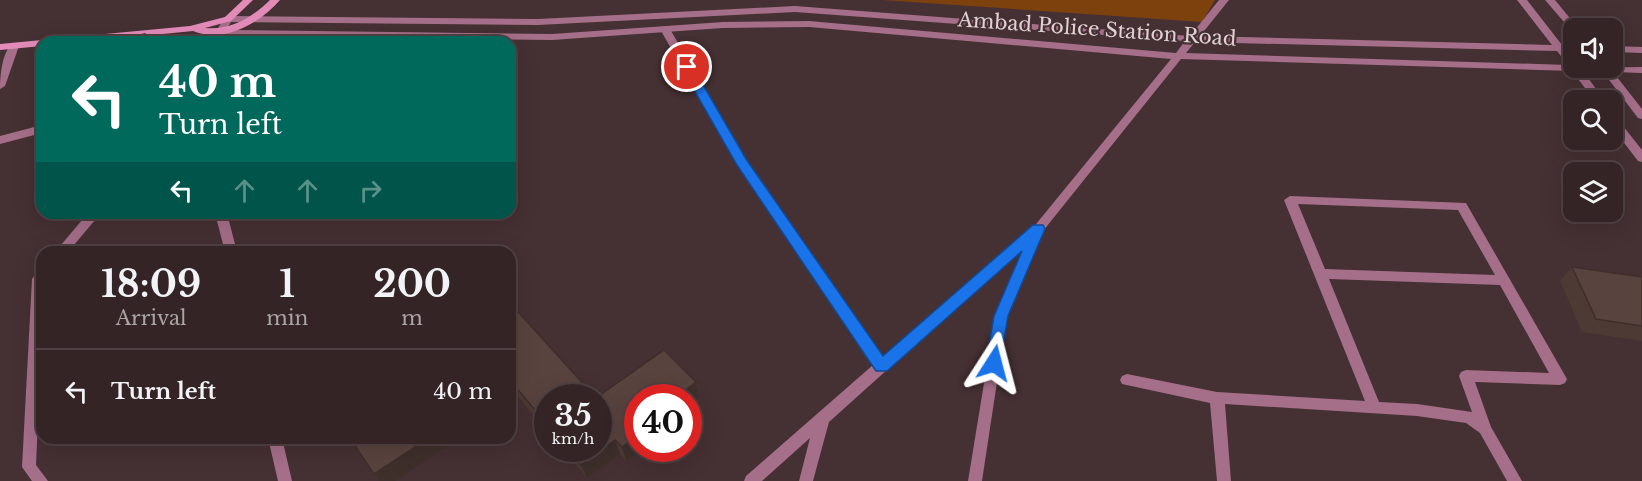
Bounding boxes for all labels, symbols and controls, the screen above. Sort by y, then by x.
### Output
street label: Ambad Police Station Road [956,7,1237,51]
map controls [1563,18,1623,222]
button: sound [1563,18,1623,78]
pin [661,41,712,92]
icon: arrive [670,50,703,83]
text: 40 m [159,56,276,108]
icon: left [60,60,138,138]
button: search [1563,90,1623,150]
text: Turn left [159,108,282,141]
button: layers [1563,162,1623,222]
icon: left [165,174,198,207]
icon: ahead [228,174,261,207]
icon: ahead [291,174,324,207]
icon: right [354,174,387,207]
text: 18:09 [101,262,201,307]
text: 1 [279,262,295,307]
text: 200 [373,262,451,307]
text: Arrival [116,306,187,330]
text: min [266,306,308,330]
text: m [401,306,423,330]
position arrow [962,331,1026,395]
icon: left [60,375,93,408]
text: Turn left [111,378,216,405]
text: 40 m [434,378,492,405]
speed limit sign: 40 [624,384,702,462]
text: 35 [555,397,591,434]
text: km/h [552,429,594,448]

